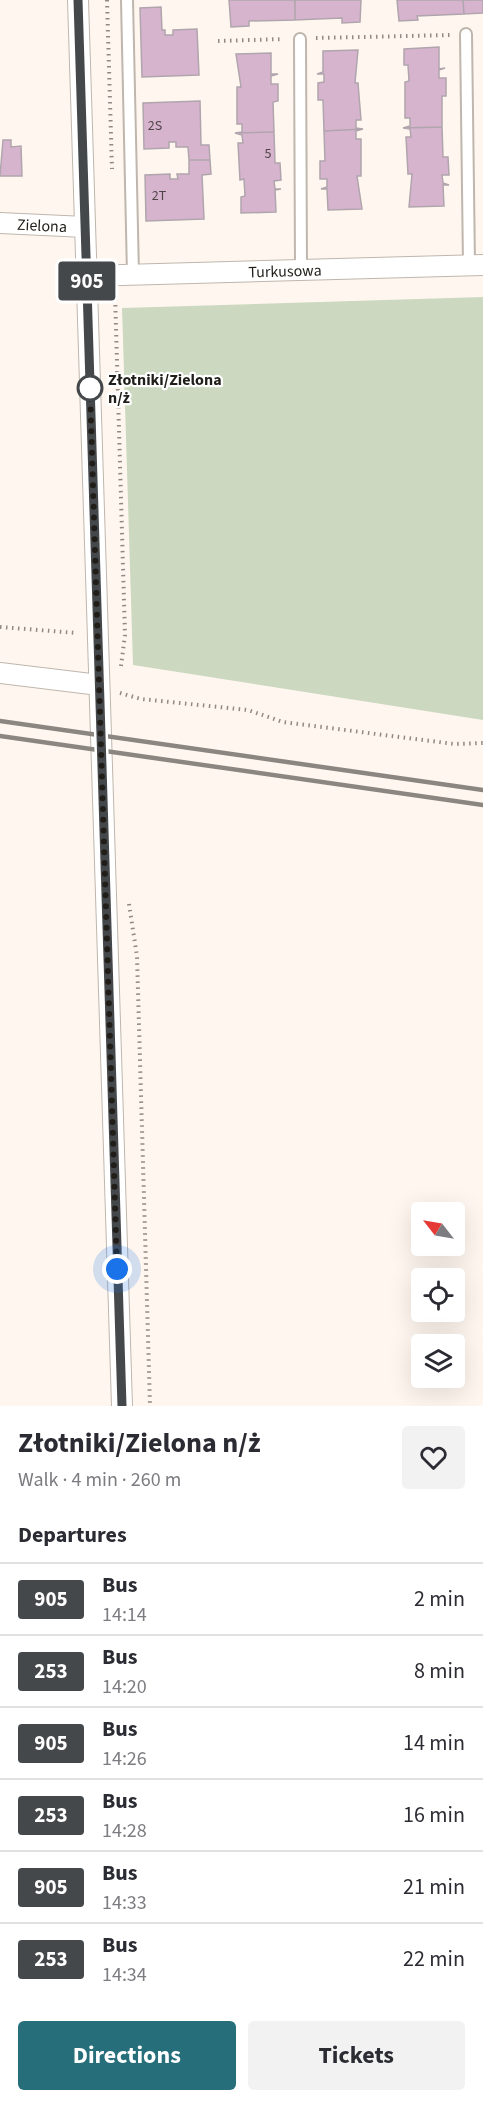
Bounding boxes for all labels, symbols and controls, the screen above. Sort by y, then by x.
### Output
house number: 2S [148,116,162,136]
house number: 5 [265,144,272,164]
house number: 2T [152,186,167,206]
street label: Zielona [16,214,67,238]
street label: Turkusowa [248,259,322,284]
line badge: 905 [52,262,122,300]
text: 905 [70,266,104,296]
place label: Złotniki/Zielona n/ż [108,369,222,409]
marker: Złotniki/Zielona n/ż [77,375,103,401]
north arrow [411,1202,465,1256]
map controls [411,1202,465,1388]
your location [102,1254,132,1284]
button: locate [411,1268,465,1322]
button: layers [411,1334,465,1388]
text: Złotniki/Zielona n/ż [18,1423,261,1463]
button: heart [402,1426,465,1489]
text: Walk · 4 min · 260 m [18,1466,181,1494]
text: Departures [18,1519,127,1551]
text: Bus [102,1569,138,1601]
text: 2 min [414,1583,465,1615]
text: 905 [34,1584,68,1614]
text: 14:14 [102,1601,147,1629]
text: Bus [102,1641,138,1673]
text: 8 min [414,1655,465,1687]
text: 253 [34,1656,68,1686]
text: 14:20 [102,1673,147,1701]
text: Bus [102,1713,138,1745]
text: 14 min [403,1727,465,1759]
text: 905 [34,1728,68,1758]
text: 14:26 [102,1745,147,1773]
text: Bus [102,1785,138,1817]
text: 16 min [403,1799,465,1831]
text: 253 [34,1800,68,1830]
text: 14:28 [102,1817,147,1845]
text: Bus [102,1857,138,1889]
text: 21 min [403,1871,465,1903]
text: 905 [34,1872,68,1902]
text: 14:33 [102,1889,147,1917]
text: Bus [102,1929,138,1961]
text: 22 min [403,1943,465,1975]
text: 253 [34,1944,68,1974]
text: 14:34 [102,1961,147,1989]
button: Directions [18,2021,236,2090]
button: Tickets [248,2021,465,2090]

